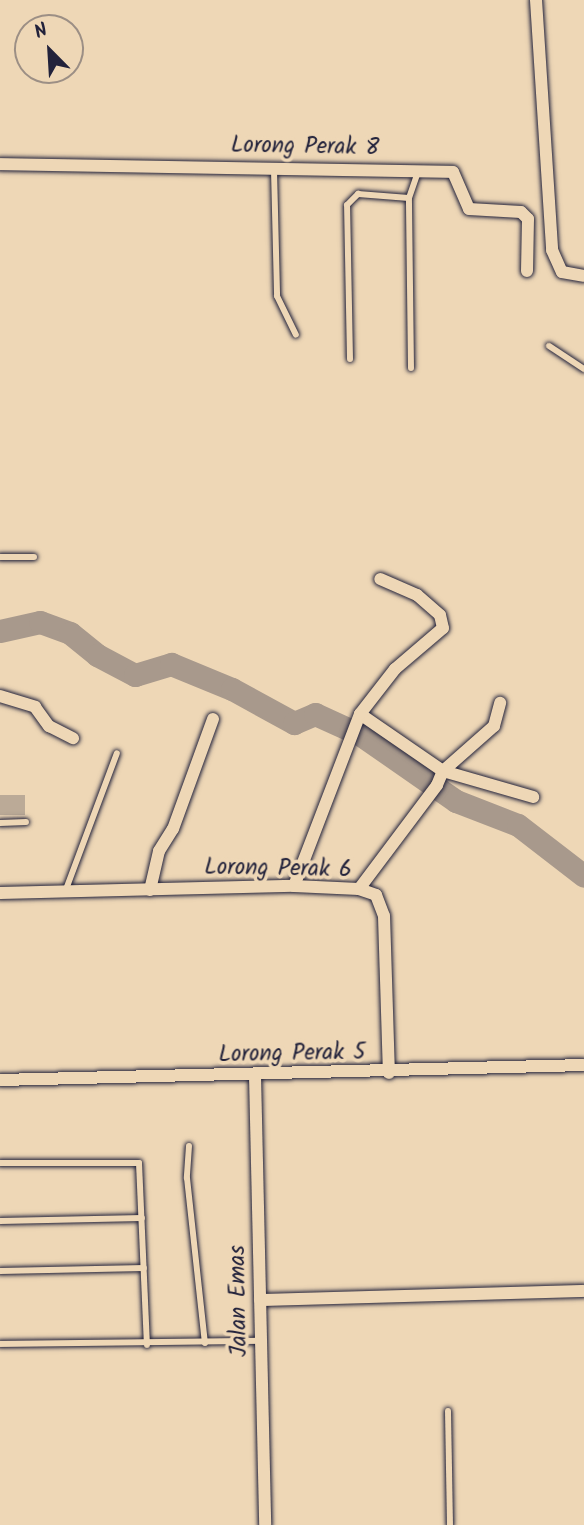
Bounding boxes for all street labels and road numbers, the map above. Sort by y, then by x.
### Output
street label: Lorong Perak 8 [231,132,379,162]
street label: Lorong Perak 6 [204,854,352,884]
street label: Lorong Perak 5 [218,1039,366,1069]
street label: Jalan Emas [224,1245,254,1357]

